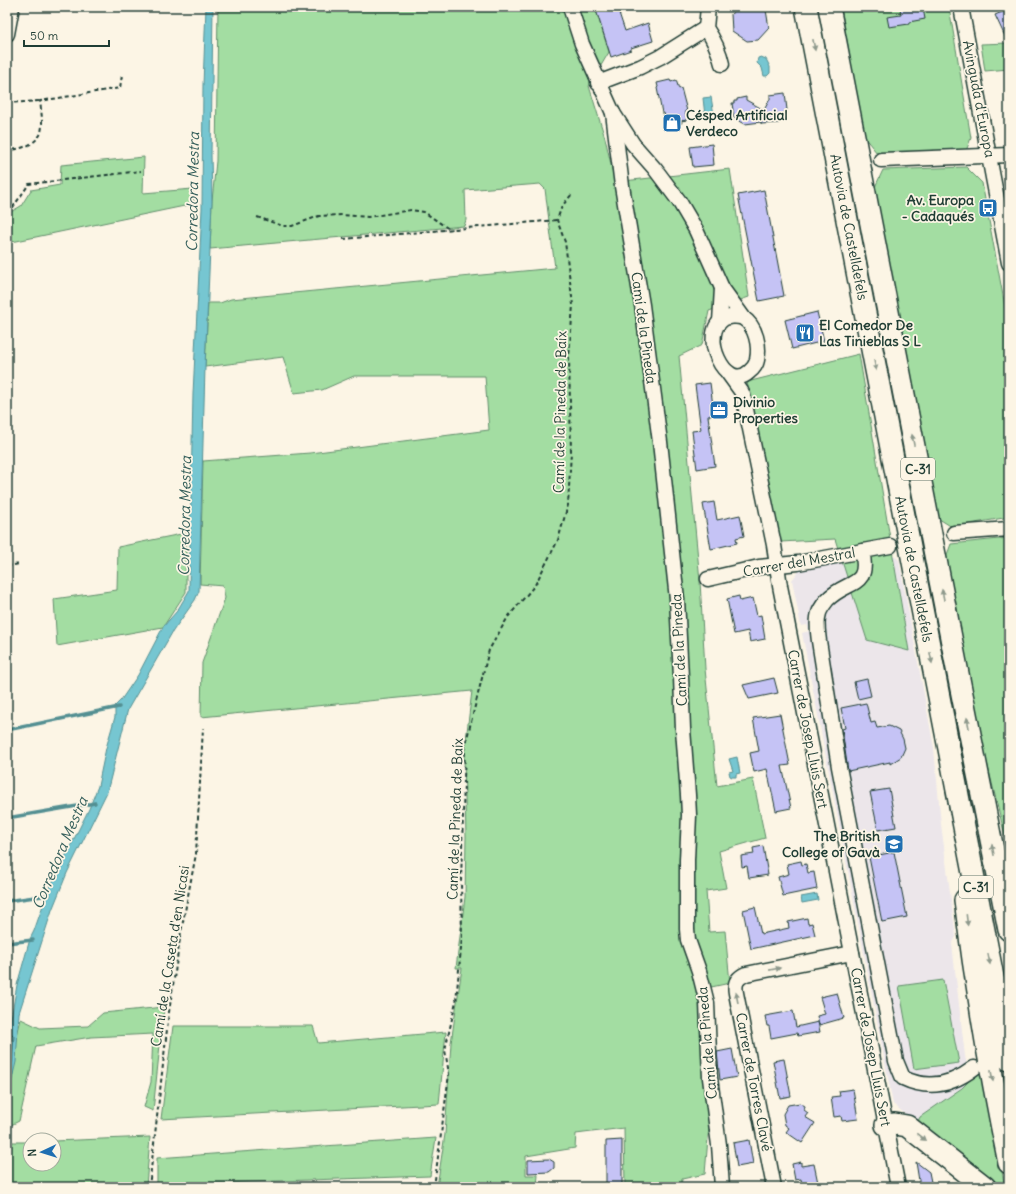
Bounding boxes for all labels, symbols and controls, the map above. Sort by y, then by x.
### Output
scale bar [24,22,109,48]
text: 50 m [30,28,59,43]
one-way arrow [811,39,817,51]
street label: Avinguda d'Europa [959,39,999,159]
place label: Césped Artificial Verdeco [686,106,788,140]
shop icon: Césped Artificial Verdeco [661,112,683,134]
water label: Corredora Mestra [182,130,203,252]
street label: Autovia de Castelldefels [826,152,872,302]
place label: Av. Europa - Cadaqués [902,191,975,225]
bus stop icon: Av. Europa - Cadaqués [977,197,999,219]
street label: Camí de la Pineda [627,271,661,385]
place label: El Comedor De Las Tinieblas S L [819,316,921,350]
restaurant icon: El Comedor De Las Tinieblas S L [794,322,816,344]
street label: Camí de la Pineda de Baíx [550,331,570,493]
one-way arrow [873,359,879,372]
place label: Divinio Properties [733,393,799,427]
office icon: Divinio Properties [708,399,730,421]
one-way arrow [910,434,916,446]
water label: Corredora Mestra [174,454,195,576]
road number: C-31 [901,458,935,480]
street label: Autovia de Castelldefels [891,494,937,644]
street label: Carrer del Mestral [742,543,856,581]
one-way arrow [939,589,945,602]
street label: Camí de la Pineda [667,593,691,707]
street label: Carrer de Josep Lluis Sert [784,648,832,810]
one-way arrow [929,652,935,664]
one-way arrow [964,717,970,729]
street label: Camí de la Pineda de Baíx [443,737,467,900]
water label: Corredora Mestra [27,793,92,912]
place label: The British College of Gavà [782,827,880,861]
school or university icon: The British College of Gavà [883,833,905,855]
one-way arrow [990,844,996,857]
street label: Camí de la Caseta d'en Nicasi [147,864,193,1048]
road number: C-31 [959,876,993,898]
one-way arrow [964,914,971,926]
one-way arrow [987,953,993,965]
one-way arrow [769,965,781,971]
street label: Carrer de Josep Lluis Sert [847,966,895,1128]
street label: Camí de la Pineda [693,986,721,1100]
one-way arrow [734,991,740,1004]
street label: Carrer de Torres Clavé [732,1011,776,1153]
one-way arrow [989,1070,995,1082]
north arrow [22,1132,62,1172]
one-way arrow [915,1133,926,1141]
text: N [25,1148,39,1157]

